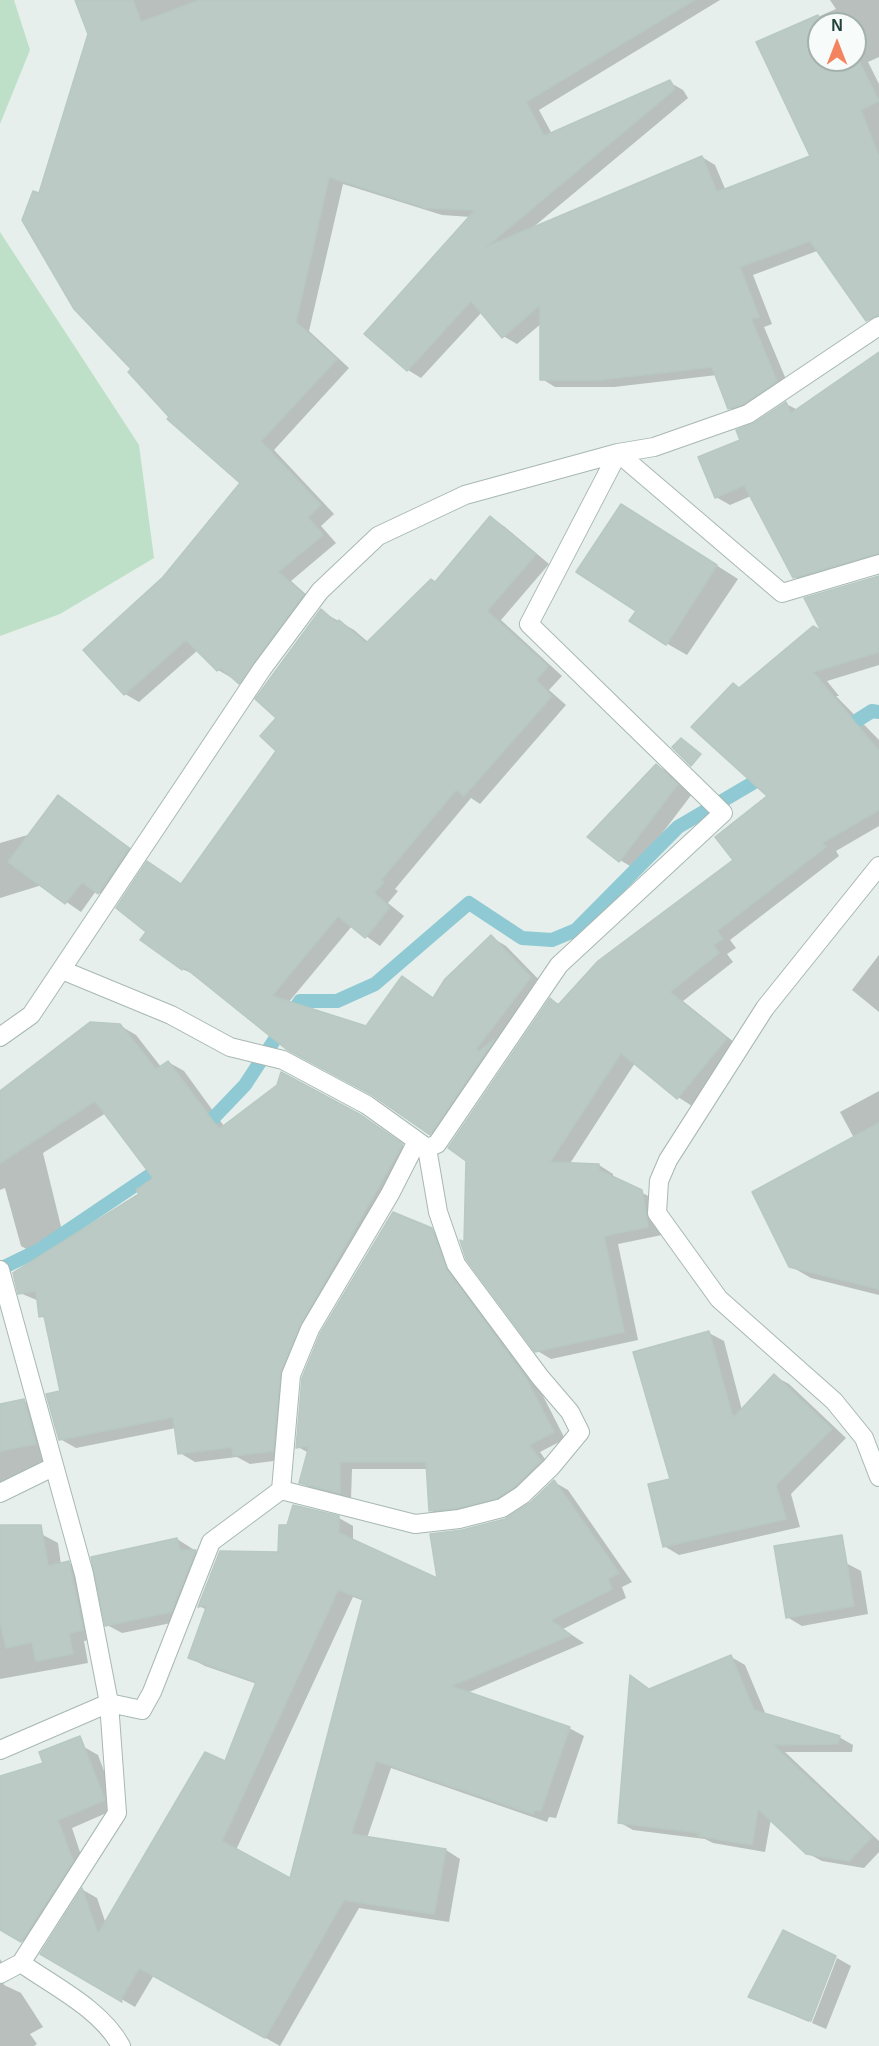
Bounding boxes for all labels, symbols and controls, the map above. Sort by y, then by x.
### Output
north arrow [807,12,867,72]
text: N [831,17,843,34]

